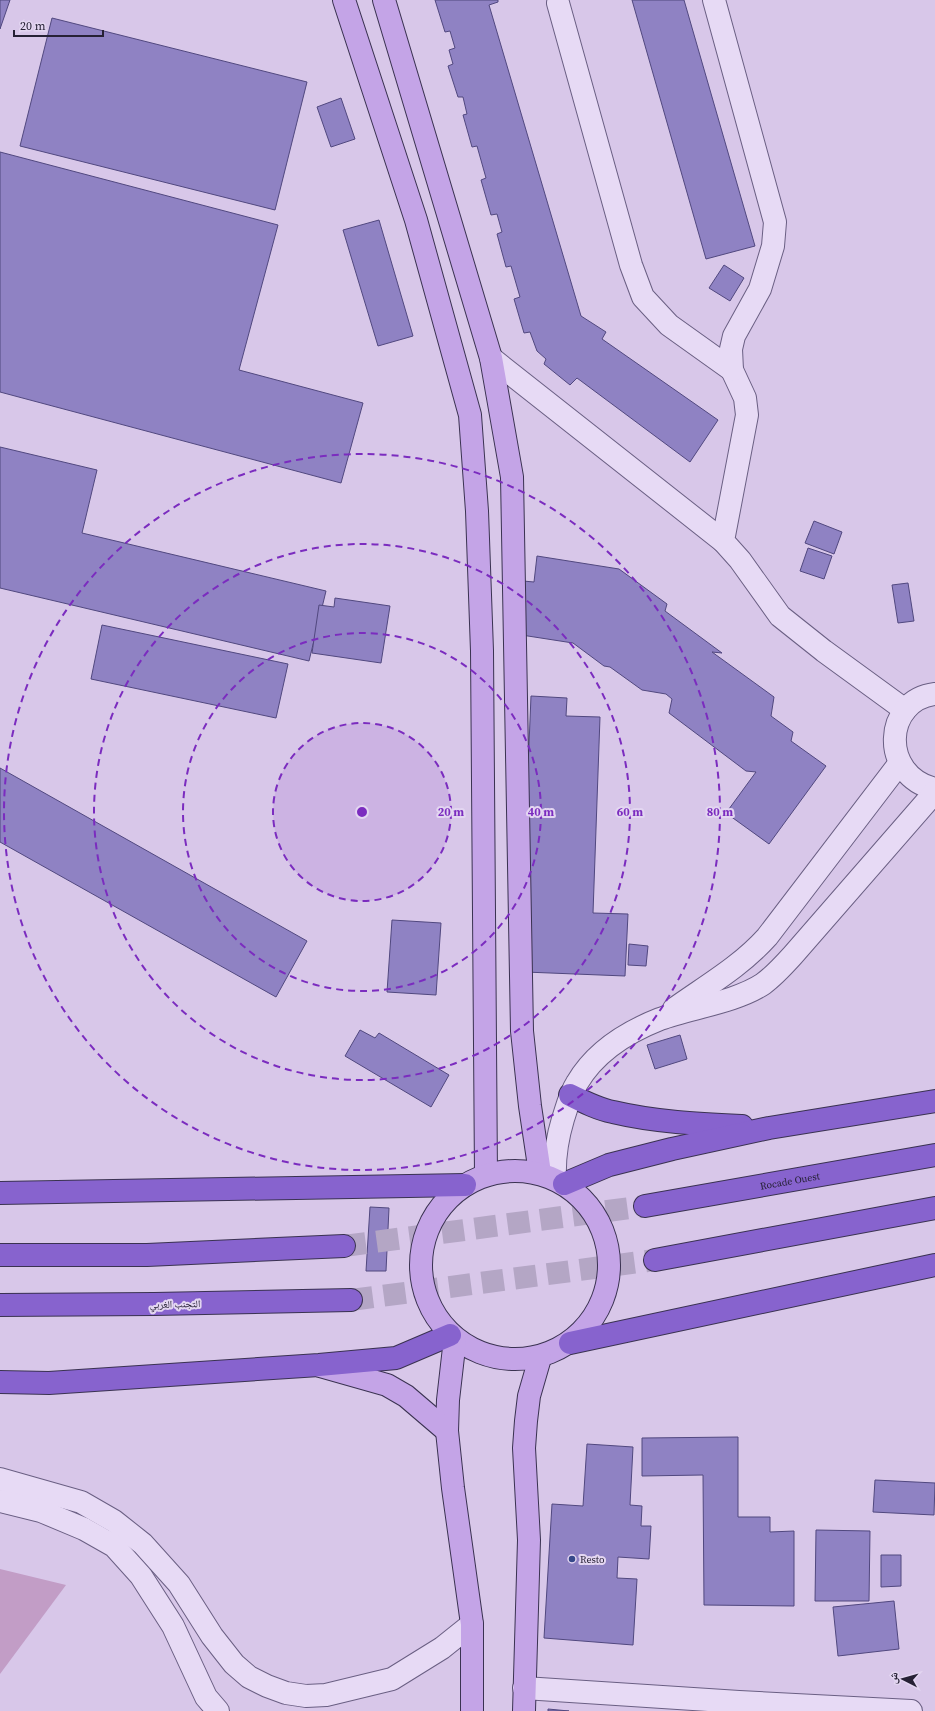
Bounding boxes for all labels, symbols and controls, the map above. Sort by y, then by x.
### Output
scale bar [14,12,103,38]
text: 20 m [20,18,46,34]
text: 20 m [438,804,464,820]
text: 40 m [528,804,554,820]
text: 60 m [617,804,643,820]
text: 80 m [707,804,733,820]
centre of rings [355,805,369,819]
street label: Rocade Ouest [759,1169,821,1192]
street label: التجنب الغربي [150,1297,200,1312]
place label: Resto [580,1553,605,1566]
marker: Resto [567,1554,577,1564]
north arrow [883,1659,923,1699]
text: ش [885,1671,902,1685]

